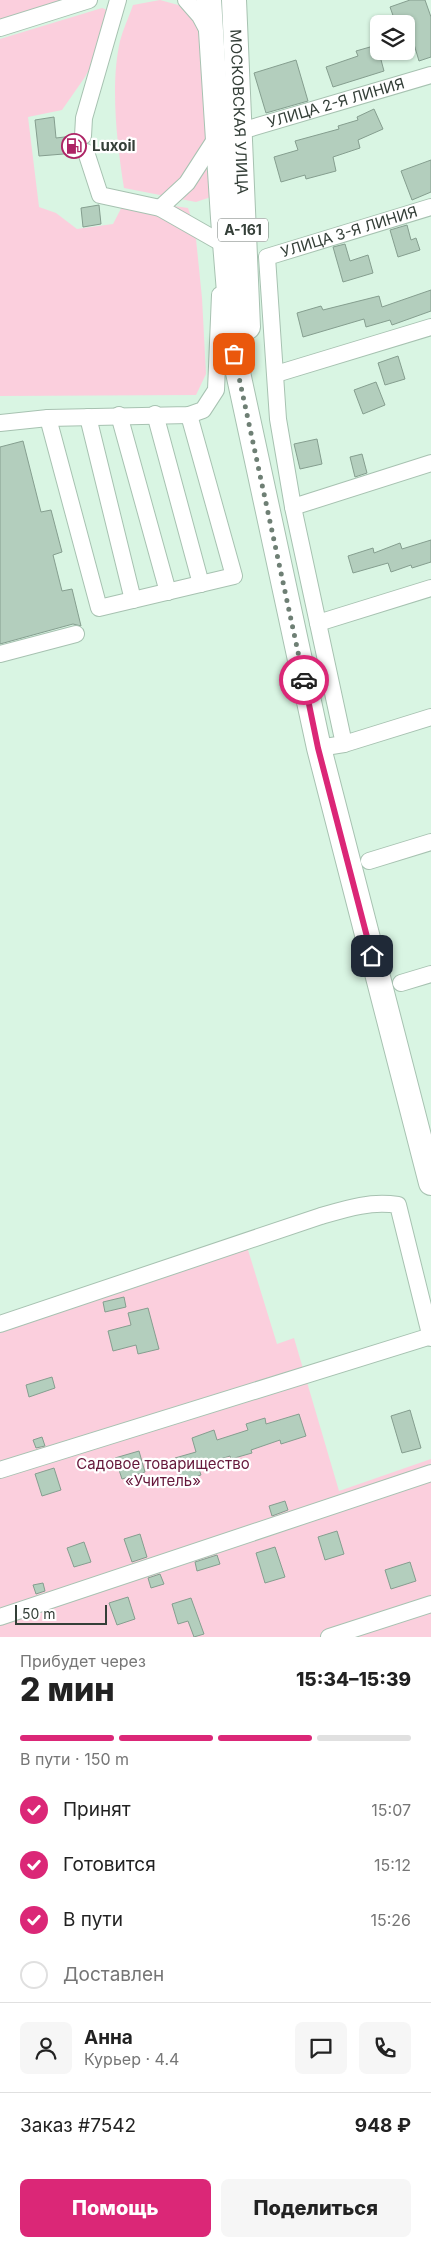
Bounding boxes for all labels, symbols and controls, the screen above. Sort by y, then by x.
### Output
map controls [370,15,415,60]
button: layers [370,15,415,60]
street label: МОСКОВСКАЯ УЛИЦА [226,29,252,195]
street label: УЛИЦА 2-Я ЛИНИЯ [265,73,407,132]
fuel station icon: Luxoil [61,133,87,159]
place label: Luxoil [92,136,136,155]
street label: УЛИЦА 3-Я ЛИНИЯ [278,202,420,261]
road number: А-161 [218,218,268,242]
pin [213,333,255,375]
icon: bag [220,340,248,368]
courier [279,655,329,705]
icon: car [290,666,318,694]
pin [351,935,393,977]
icon: home [358,942,386,970]
park label: Садовое товарищество «Учитель» [76,1454,250,1490]
scale bar [15,1602,108,1625]
text: 50 m [22,1605,56,1622]
text: Прибудет через [20,1651,146,1671]
text: 15:34–15:39 [296,1668,411,1691]
text: 2 мин [20,1670,115,1709]
text: В пути · 150 m [20,1749,129,1769]
icon: check [20,1796,48,1824]
text: Принят [63,1798,131,1821]
text: 15:07 [371,1800,411,1820]
icon: check [20,1851,48,1879]
text: Готовится [63,1853,156,1876]
text: 15:12 [374,1855,411,1875]
icon: check [20,1906,48,1934]
text: В пути [63,1908,123,1931]
text: 15:26 [370,1910,411,1930]
text: Доставлен [63,1963,164,1986]
button: person [20,2022,72,2074]
button: chat [295,2022,347,2074]
button: phone [359,2022,411,2074]
text: Анна [84,2026,133,2049]
text: Курьер · 4.4 [84,2049,179,2069]
text: Заказ #7542 [20,2114,136,2137]
text: 948 ₽ [355,2114,411,2137]
button: Помощь [20,2179,211,2237]
button: Поделиться [221,2179,411,2237]

